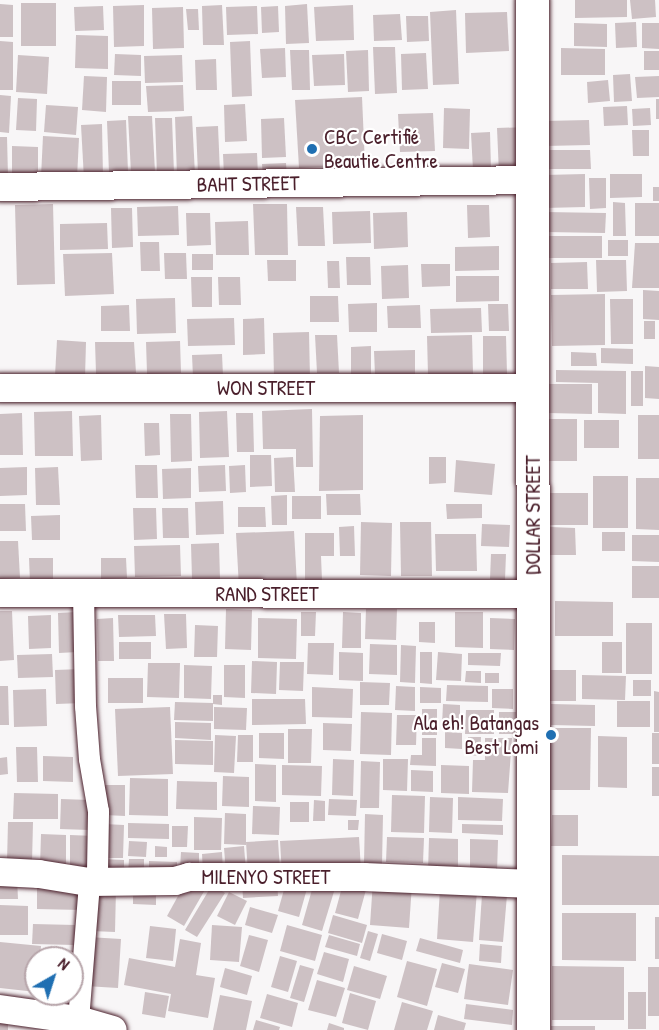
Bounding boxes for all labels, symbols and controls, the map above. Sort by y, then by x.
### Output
place label: CBC Certifié Beautie Centre [324,124,438,174]
marker: CBC Certifié Beautie Centre [305,142,319,156]
street label: BAHT STREET [196,171,300,197]
street label: WON STREET [217,375,315,401]
street label: DOLLAR STREET [520,455,546,575]
street label: RAND STREET [215,581,319,607]
place label: Ala eh! Batangas Best Lomi [413,710,539,760]
marker: Ala eh! Batangas Best Lomi [544,728,558,742]
street label: MILENYO STREET [202,864,330,890]
north arrow [24,946,84,1006]
text: N [54,952,74,975]

